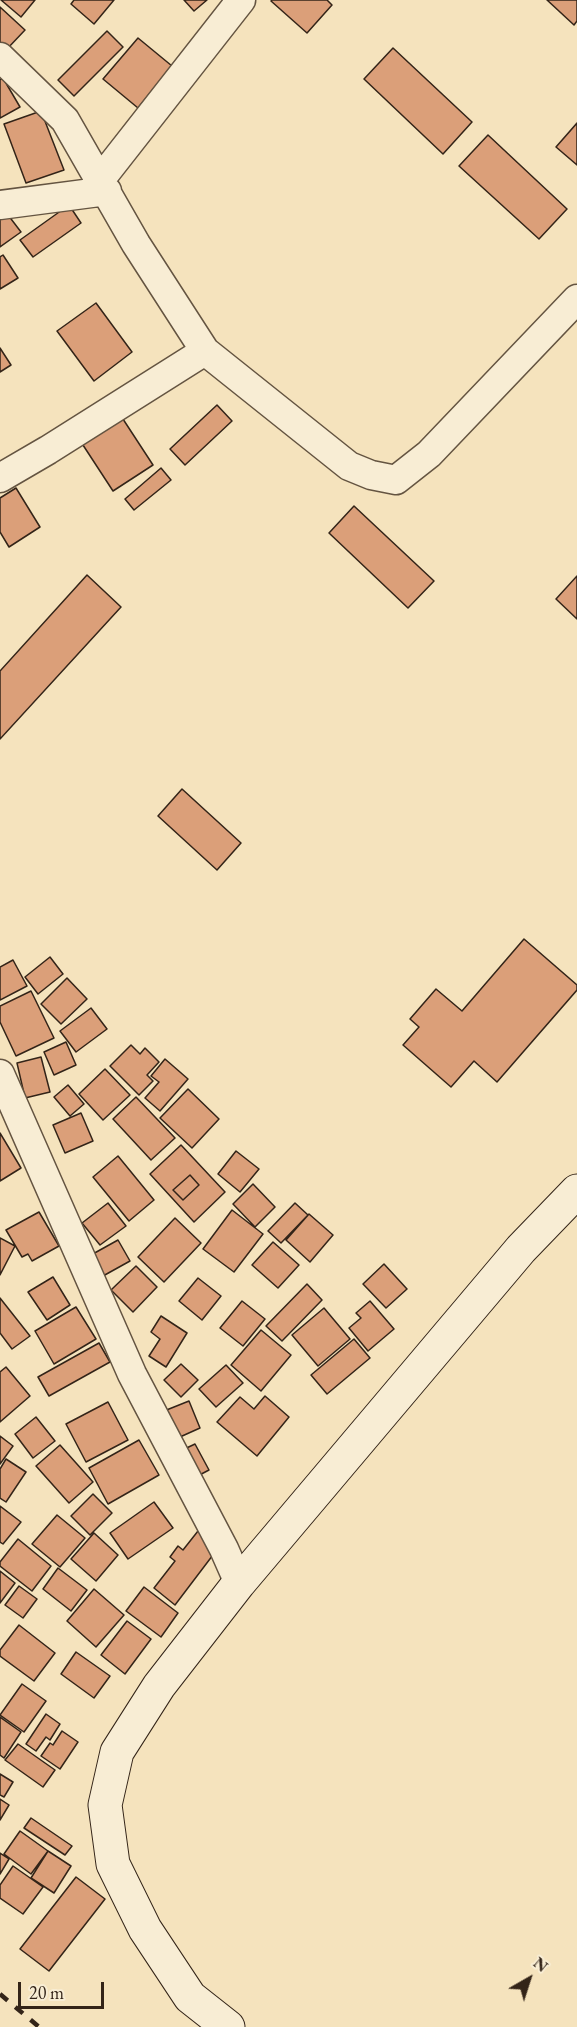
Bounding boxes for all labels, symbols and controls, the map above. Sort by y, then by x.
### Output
north arrow [499,1949,559,2009]
text: N [529,1952,552,1977]
scale bar [21,1970,106,2008]
text: 20 m [29,1981,64,2004]

